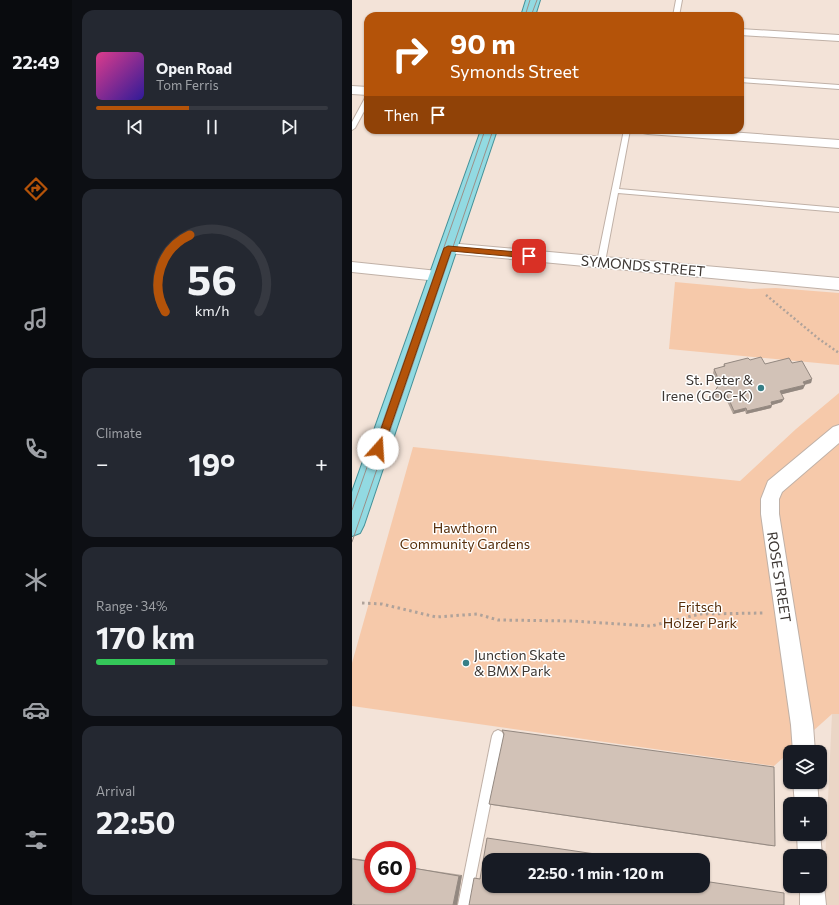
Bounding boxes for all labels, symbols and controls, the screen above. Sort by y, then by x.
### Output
text: 90 m [450,26,516,60]
icon: right [384,28,436,80]
text: 22:49 [12,51,60,73]
text: Open Road [156,59,232,77]
text: Symonds Street [450,60,579,82]
text: Tom Ferris [156,77,219,93]
icon: arrive [427,104,449,126]
text: Then [384,106,419,124]
icon: previous [124,116,146,138]
icon: pause [201,116,223,138]
icon: next [278,116,300,138]
icon: directions [22,175,50,203]
pin [512,239,546,273]
icon: arrive [518,245,540,267]
text: 56 [187,252,237,303]
street label: SYMONDS STREET [580,252,706,279]
text: km/h [195,300,229,318]
icon: music [22,305,50,333]
place label: St. Peter & Irene (GOC-K) [662,371,754,404]
marker: St. Peter & Irene (GOC-K) [756,383,766,393]
text: Climate [96,425,142,441]
position arrow [357,428,399,470]
icon: phone [22,435,50,463]
text: 19° [188,445,235,482]
text: − [96,450,109,477]
text: + [315,450,328,477]
park label: Hawthorn Community Gardens [400,519,530,552]
street label: ROSE STREET [764,530,795,624]
icon: climate [22,566,50,594]
text: Range · 34% [96,598,167,614]
park label: Fritsch Holzer Park [663,598,738,631]
text: 170 km [96,618,195,655]
place label: Junction Skate & BMX Park [474,646,565,679]
marker: Junction Skate & BMX Park [461,658,471,668]
icon: car [22,696,50,724]
map controls [783,745,827,893]
button: layers [783,745,827,789]
text: Arrival [96,783,135,799]
button: + [783,797,827,841]
text: 22:50 [96,803,176,840]
icon: filters [22,826,50,854]
speed limit sign: 60 [364,841,416,893]
button: − [783,849,827,893]
text: 22:50 · 1 min · 120 m [528,864,664,882]

